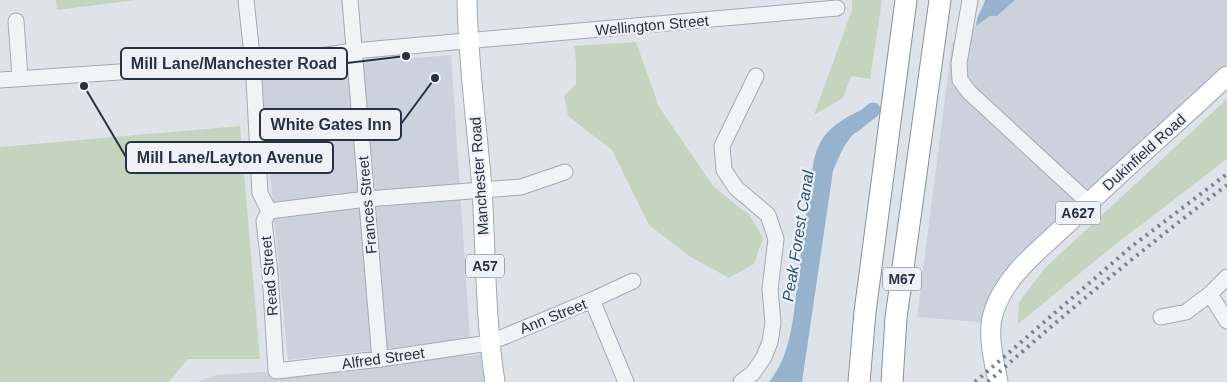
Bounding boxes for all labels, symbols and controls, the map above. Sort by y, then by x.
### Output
street label: Wellington Street [594,11,710,38]
callout: Mill Lane/Manchester Road [121,48,347,79]
text: Mill Lane/Manchester Road [131,55,337,72]
callout: White Gates Inn [260,109,401,140]
street label: Dukinfield Road [1099,110,1189,194]
text: White Gates Inn [271,116,391,133]
street label: Manchester Road [466,116,492,236]
callout: Mill Lane/Layton Avenue [126,142,333,173]
text: Mill Lane/Layton Avenue [137,149,323,166]
street label: Frances Street [354,154,380,255]
water label: Peak Forest Canal [779,169,817,303]
road number: A627 [1056,202,1100,224]
street label: Read Street [257,235,281,317]
road number: A57 [466,255,504,278]
road number: M67 [883,268,921,290]
street label: Ann Street [517,295,590,337]
street label: Alfred Street [341,344,426,372]

